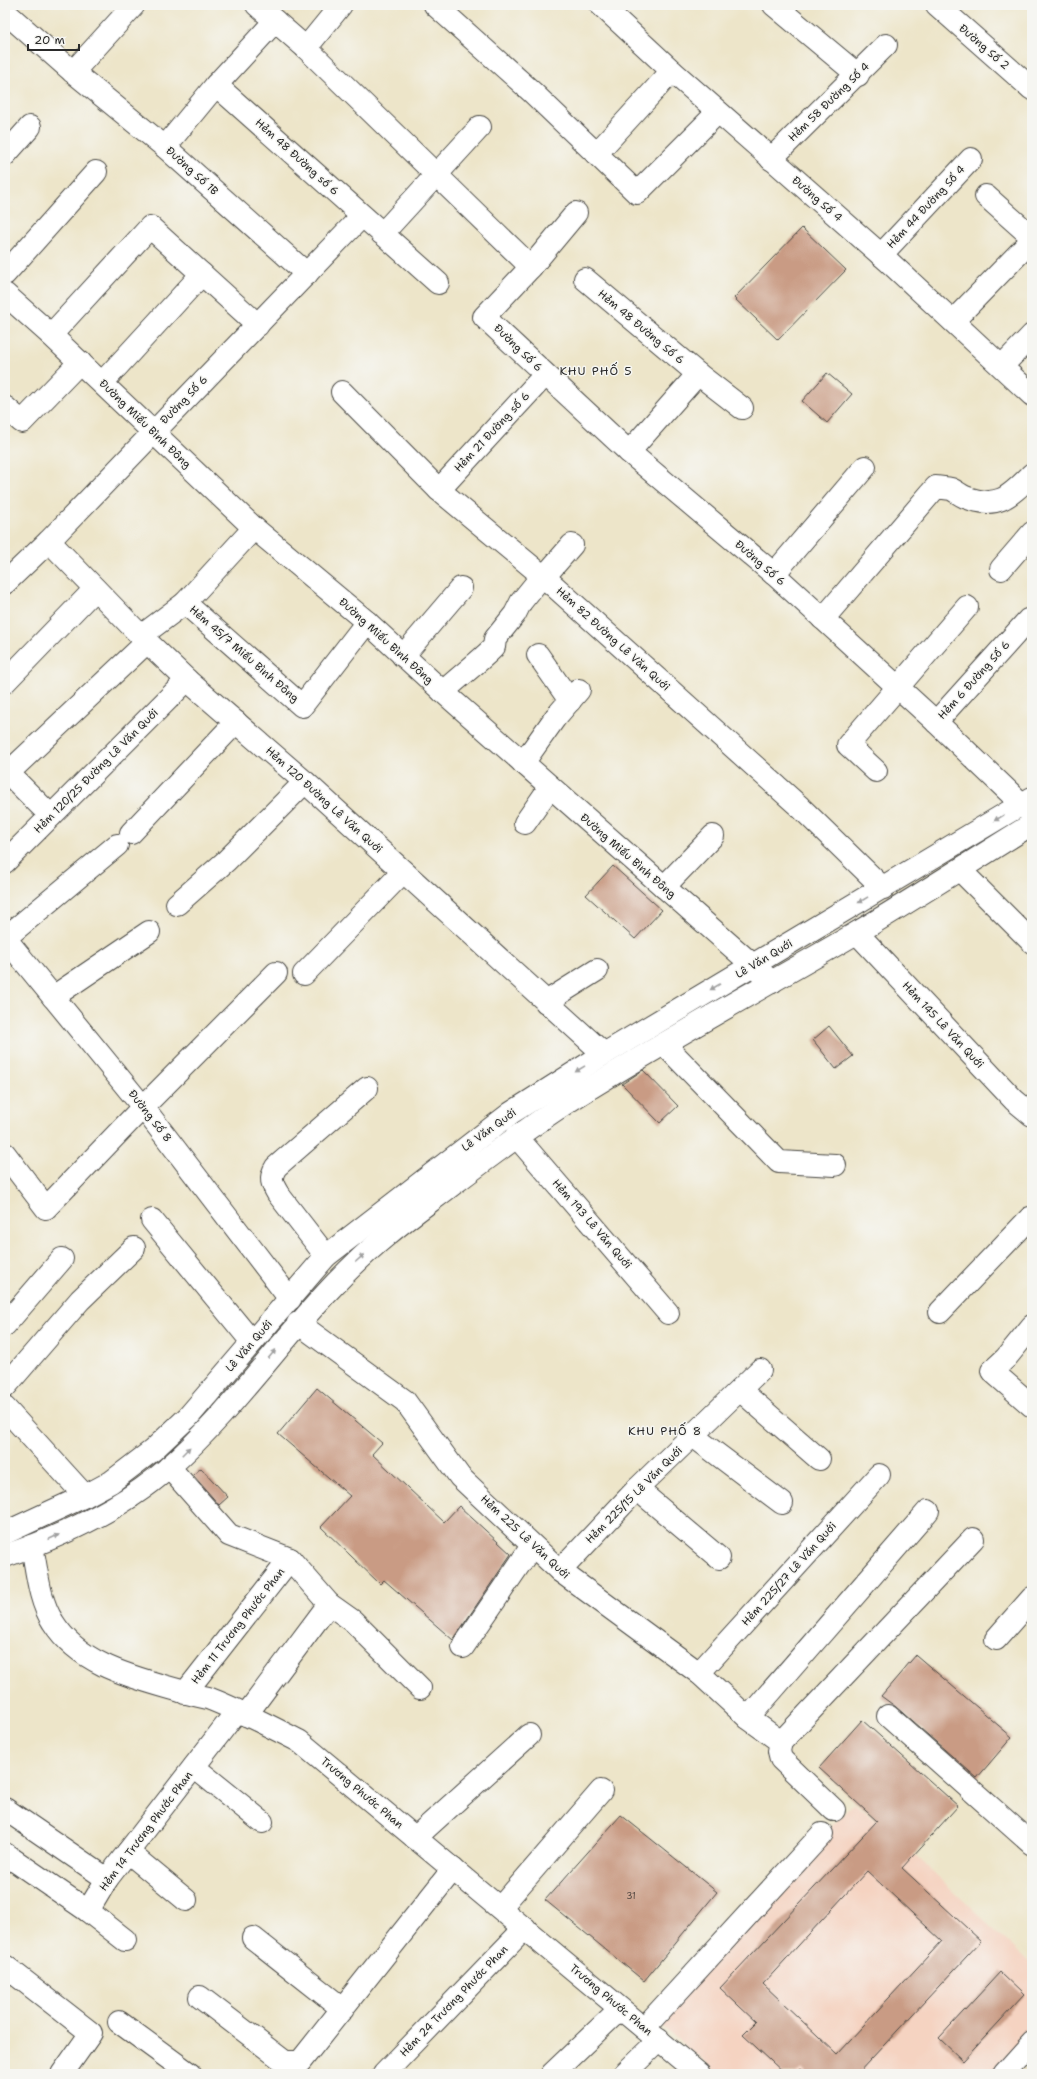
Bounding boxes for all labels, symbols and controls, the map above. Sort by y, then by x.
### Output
street label: Đường Số 2 [956,21,1012,73]
scale bar [28,26,79,52]
text: 20 m [34,32,65,48]
street label: Hẻm 58 Đường Số 4 [785,59,873,145]
street label: Hẻm 48 Đường số 6 [252,115,342,199]
street label: Đường Số 1B [163,143,222,199]
street label: Hẻm 44 Đường Số 4 [884,162,969,252]
street label: Đường Số 4 [789,173,846,225]
street label: Hẻm 48 Đường Số 6 [595,286,687,368]
street label: Đường Số 6 [490,321,546,375]
district label: KHU PHỐ 5 [559,362,633,379]
street label: Đường Số 6 [157,372,211,428]
street label: Đường Miếu Bình Đông [96,376,194,472]
street label: Hẻm 21 Đường số 6 [451,389,533,475]
street label: Đường Số 6 [732,537,788,589]
street label: Hẻm 82 Đường Lê Văn Quới [553,584,673,694]
street label: Đường Miếu Bình Đông [336,595,437,688]
street label: Hẻm 45/7 Miếu Bình Đông [186,602,302,706]
street label: Hẻm 6 Đường Số 6 [935,637,1013,723]
street label: Hẻm 120/25 Đường Lê Văn Quới [30,705,162,837]
street label: Hẻm 120 Đường Lê Văn Quới [262,743,386,857]
street label: Đường Miếu Bình Đông [577,810,679,902]
one-way arrow [993,815,1005,822]
one-way arrow [857,896,869,903]
street label: Lê Văn Quới [733,936,795,982]
street label: Hẻm 145 Lê Văn Quới [899,978,987,1072]
one-way arrow [709,984,721,991]
one-way arrow [574,1065,586,1072]
street label: Đường Số 8 [125,1087,175,1145]
street label: Lê Văn Quới [459,1105,519,1155]
street label: Hẻm 193 Lê Văn Quới [549,1176,635,1272]
one-way arrow [355,1254,365,1263]
street label: Lê Văn Quới [222,1317,276,1375]
one-way arrow [267,1348,276,1359]
district label: KHU PHỐ 8 [628,1422,702,1439]
street label: Hẻm 225/15 Lê Văn Quới [582,1443,686,1547]
one-way arrow [181,1446,191,1456]
street label: Hẻm 225 Lê Văn Quới [477,1492,573,1582]
street label: Hẻm 225/27 Lê Văn Quới [738,1519,840,1629]
one-way arrow [49,1534,60,1540]
street label: Hẻm 11 Trương Phước Phan [188,1565,288,1687]
street label: Trương Phước Phan [317,1754,407,1832]
street label: Hẻm 14 Trương Phước Phan [96,1768,196,1894]
house number: 31 [626,1890,636,1902]
street label: Hẻm 24 Trương Phước Phan [397,1942,512,2060]
street label: Trương Phước Phan [566,1961,656,2039]

